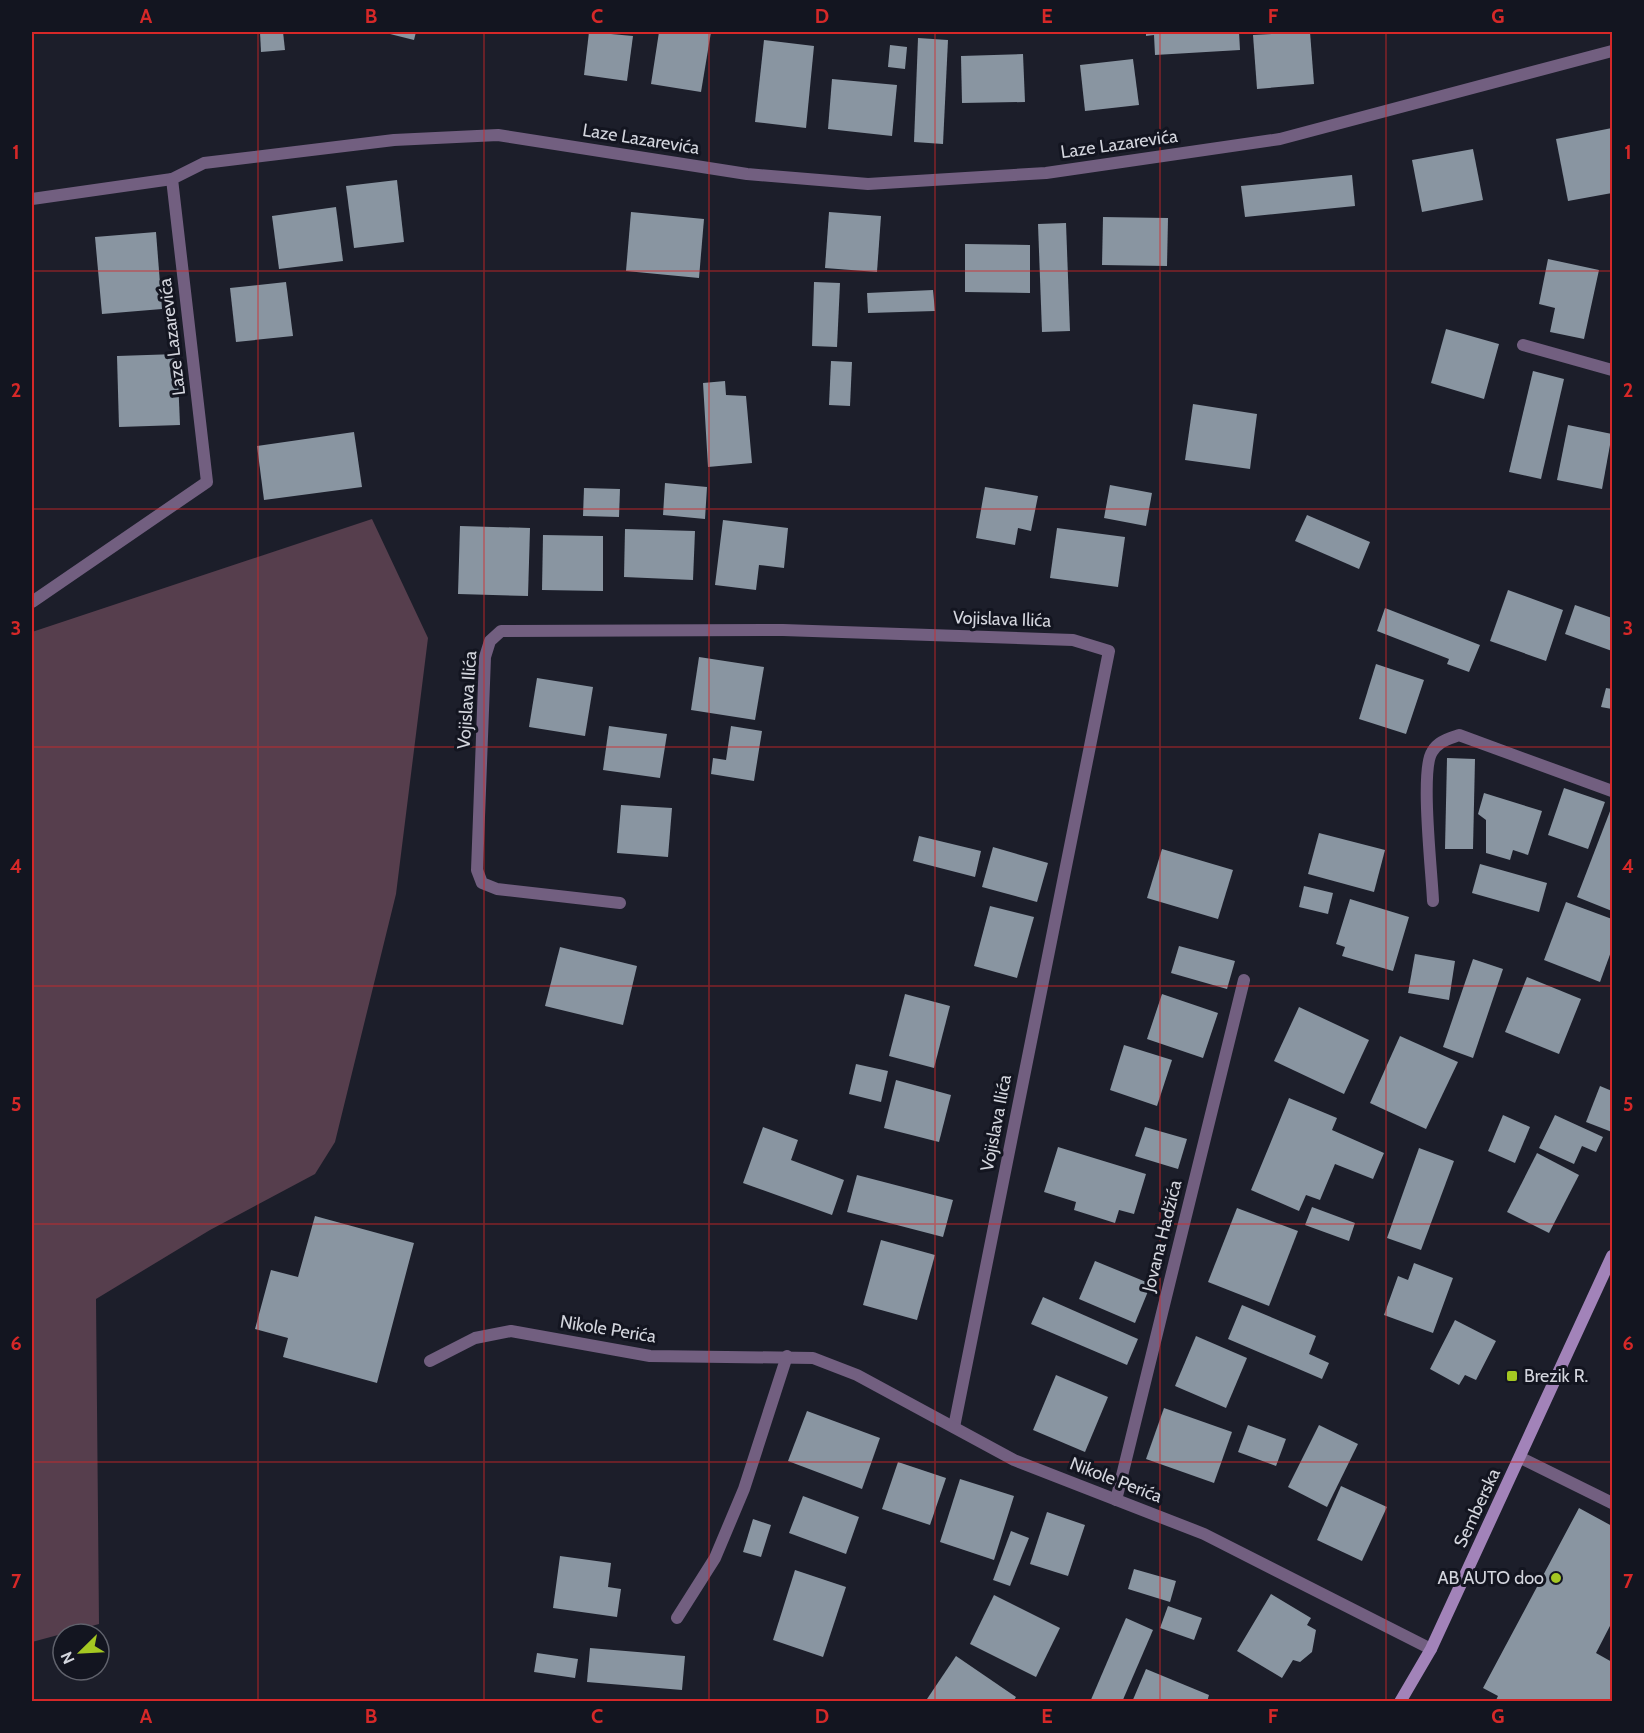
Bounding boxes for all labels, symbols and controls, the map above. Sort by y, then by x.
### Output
text: A [140,4,153,28]
text: B [365,4,377,28]
text: C [591,4,603,28]
text: D [815,4,829,28]
text: E [1041,4,1053,28]
text: F [1268,4,1279,28]
text: G [1491,4,1505,28]
street label: Laze Lazarevića [581,119,701,159]
street label: Laze Lazarevića [1059,125,1179,163]
text: 1 [12,140,20,164]
text: 1 [1624,140,1632,164]
street label: Laze Lazarevića [154,277,190,397]
text: 2 [11,378,21,402]
text: 2 [1623,378,1633,402]
street label: Vojislava Ilića [953,606,1052,632]
text: 3 [11,616,21,640]
text: 3 [1623,616,1633,640]
street label: Vojislava Ilića [453,650,481,750]
text: 4 [10,854,22,878]
text: 4 [1622,854,1634,878]
street label: Vojislava Ilića [976,1072,1016,1173]
text: 5 [11,1092,21,1116]
text: 5 [1623,1092,1633,1116]
street label: Jovana Hadžića [1137,1177,1187,1295]
street label: Nikole Perića [558,1311,658,1348]
text: 6 [10,1331,22,1355]
text: 6 [1622,1331,1634,1355]
place label: Brezik R. [1524,1365,1588,1387]
marker: Brezik R. [1505,1369,1519,1383]
street label: Nikole Perića [1067,1452,1166,1508]
street label: Semberska [1449,1465,1505,1551]
place label: AB AUTO doo [1437,1567,1544,1589]
text: 7 [11,1569,22,1593]
text: 7 [1623,1569,1634,1593]
marker: AB AUTO doo [1549,1571,1563,1585]
north arrow [51,1622,111,1682]
text: N [57,1649,79,1667]
text: A [140,1704,153,1728]
text: B [365,1704,377,1728]
text: C [591,1704,603,1728]
text: D [815,1704,829,1728]
text: E [1041,1704,1053,1728]
text: F [1268,1704,1279,1728]
text: G [1491,1704,1505,1728]

